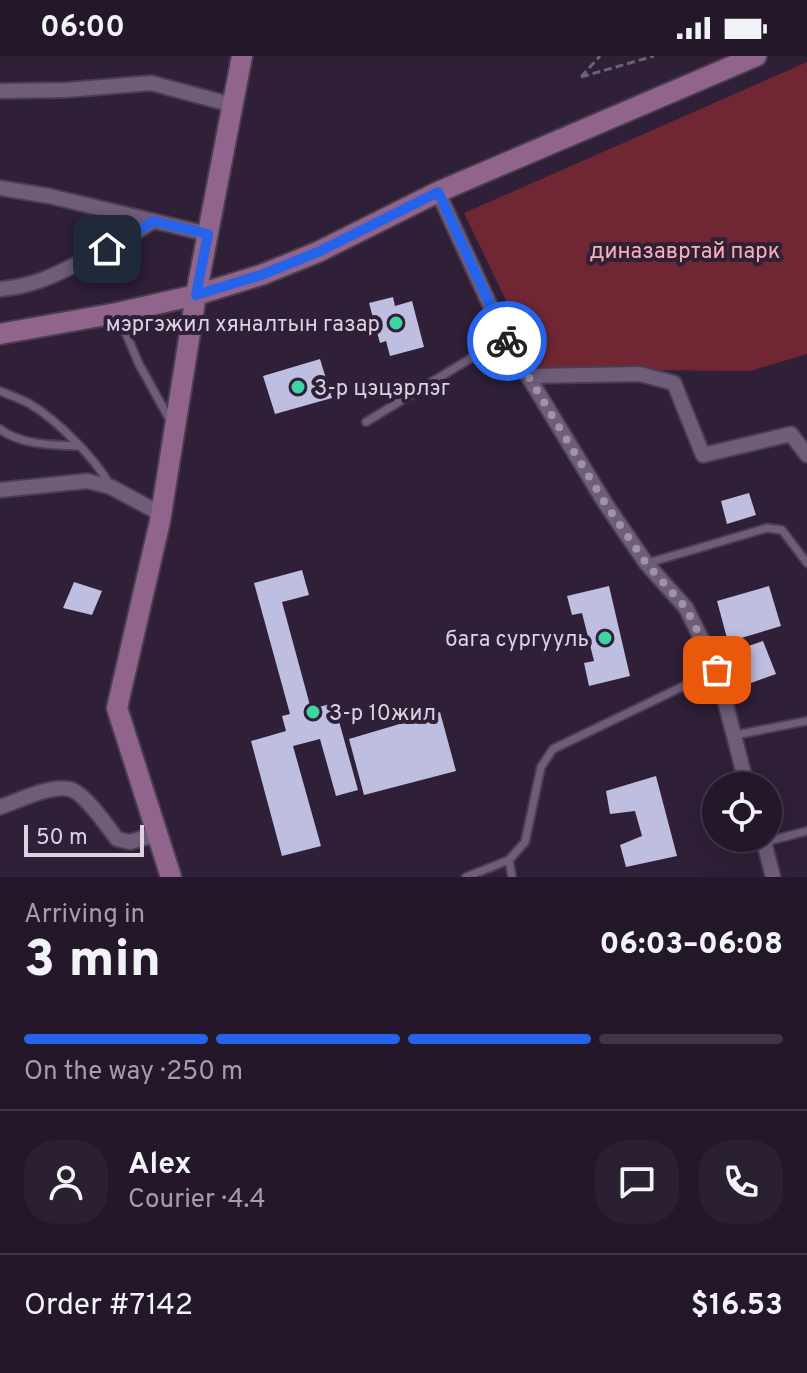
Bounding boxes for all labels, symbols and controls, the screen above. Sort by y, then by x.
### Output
text: 06:00 [40,10,125,47]
pin [73,215,141,283]
icon: home [85,227,129,271]
park label: диназавртай парк [590,239,780,266]
courier [467,301,547,381]
place label: мэргэжил хяналтын газар [106,312,380,339]
marker: мэргэжил хяналтын газар [387,314,405,332]
icon: bike [485,319,529,363]
place label: 3-р цэцэрлэг [314,376,450,403]
marker: 3-р цэцэрлэг [289,378,307,396]
place label: бага сургууль [445,627,589,654]
marker: бага сургууль [596,629,614,647]
pin [683,636,751,704]
icon: bag [695,648,739,692]
place label: 3-р 10жил [329,701,436,728]
marker: 3-р 10жил [304,703,322,721]
map controls [702,772,782,852]
button: locate [702,772,782,852]
scale bar [24,821,144,857]
text: 50 m [36,825,88,852]
text: Arriving in [24,899,145,932]
text: 06:03–06:08 [599,927,783,964]
text: 3 min [24,929,161,995]
text: On the way · 250 m [24,1056,243,1089]
button: person [24,1140,108,1224]
button: chat [595,1140,679,1224]
button: phone [699,1140,783,1224]
text: Alex [128,1147,192,1184]
text: Courier · 4.4 [128,1184,266,1217]
text: Order #7142 [24,1288,193,1325]
text: $16.53 [691,1288,783,1325]

